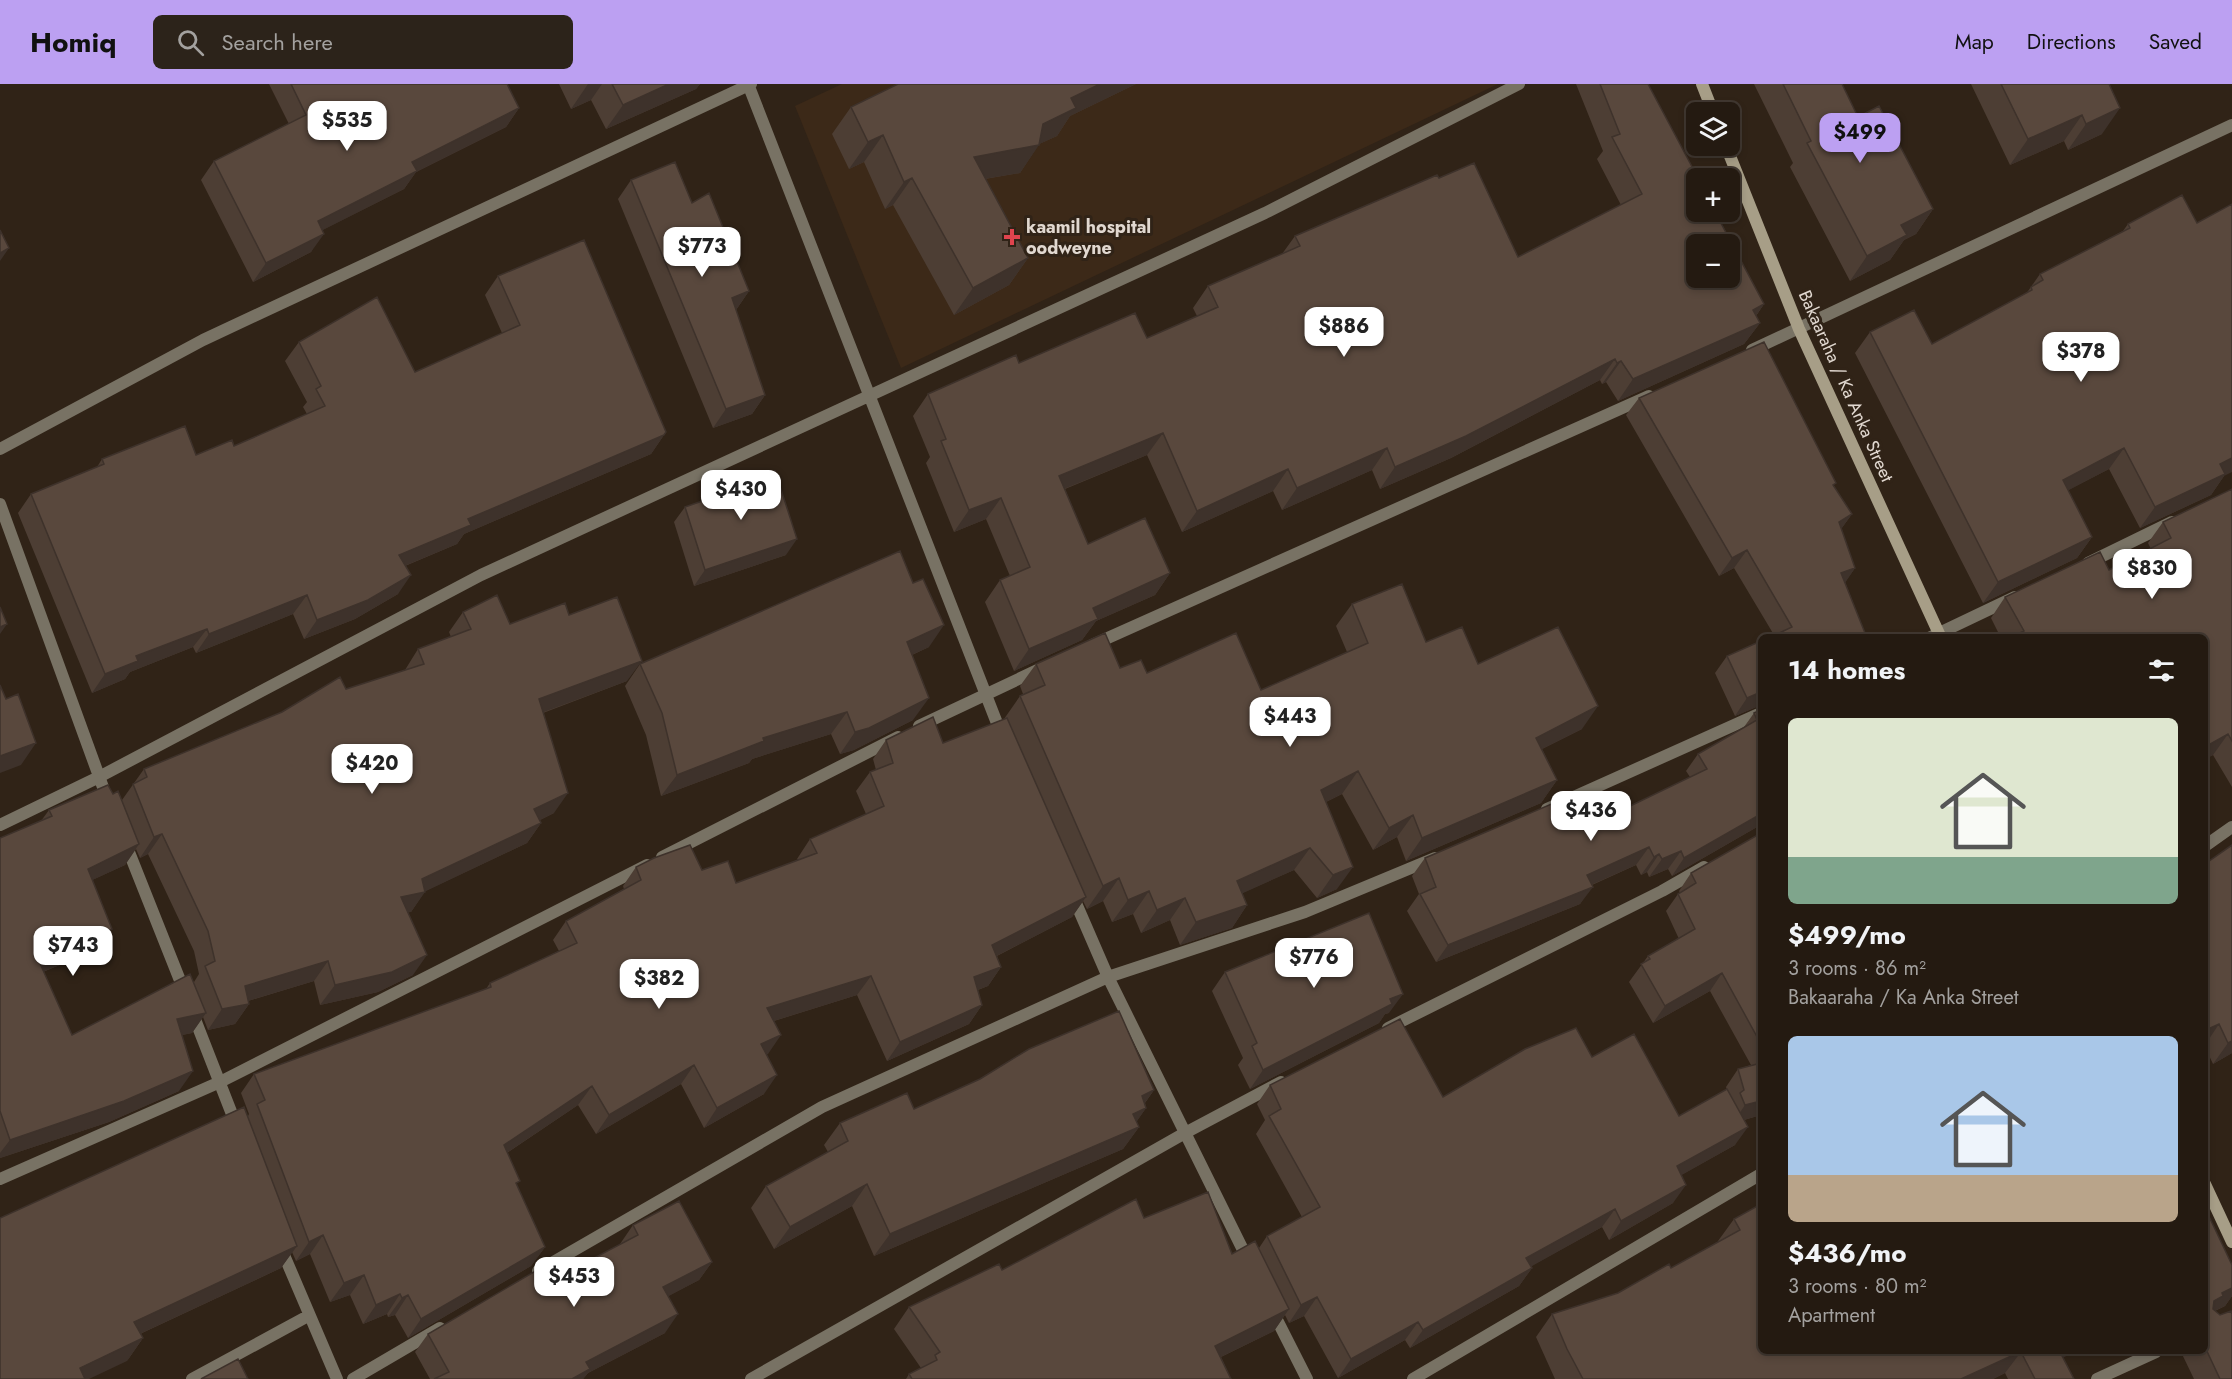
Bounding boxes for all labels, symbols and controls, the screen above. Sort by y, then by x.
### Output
search box [153,15,573,69]
text: Homiq [30,22,117,63]
icon: search [174,26,207,59]
text: Search here [222,26,333,58]
text: Map [1955,27,1994,57]
text: Directions [2027,27,2116,57]
text: Saved [2149,27,2202,57]
pin: $535 [311,101,383,152]
map controls [1686,102,1740,288]
button: layers [1686,102,1740,156]
text: $535 [322,106,372,135]
pin: $499 [1824,113,1896,164]
text: $499 [1833,118,1887,147]
button: + [1686,168,1740,222]
place label: kaamil hospital oodweyne [1026,214,1151,261]
pin: $773 [666,227,738,278]
marker: kaamil hospital oodweyne [1003,228,1021,246]
text: $773 [678,232,726,261]
button: − [1686,234,1740,288]
street label: Bakaaraha / Ka Anka Street [1792,286,1900,487]
pin: $886 [1308,307,1380,358]
text: $886 [1319,312,1369,341]
pin: $378 [2045,332,2117,383]
text: $378 [2056,337,2106,366]
pin: $430 [705,470,777,521]
text: $430 [715,475,767,504]
pin: $830 [2116,549,2188,600]
text: $830 [2127,554,2177,583]
text: 14 homes [1788,651,1905,689]
icon: filters [2145,654,2178,687]
pin: $443 [1254,697,1326,748]
text: $443 [1264,702,1316,731]
pin: $420 [336,744,408,795]
text: $420 [346,749,398,778]
icon: home [1929,757,2037,865]
pin: $436 [1555,791,1627,842]
text: $436 [1565,796,1617,825]
text: $499/mo [1788,916,1906,954]
pin: $743 [37,926,109,977]
text: $743 [48,931,98,960]
pin: $776 [1278,938,1350,989]
text: $776 [1289,943,1339,972]
text: 3 rooms · 86 m² [1788,954,1926,983]
pin: $382 [623,959,695,1010]
text: $382 [634,964,684,993]
text: Bakaaraha / Ka Anka Street [1788,983,2018,1012]
icon: home [1929,1075,2037,1183]
text: $436/mo [1788,1234,1907,1272]
pin: $453 [538,1257,610,1308]
text: $453 [548,1262,600,1291]
text: 3 rooms · 80 m² [1788,1272,1926,1301]
text: Apartment [1788,1301,1875,1330]

